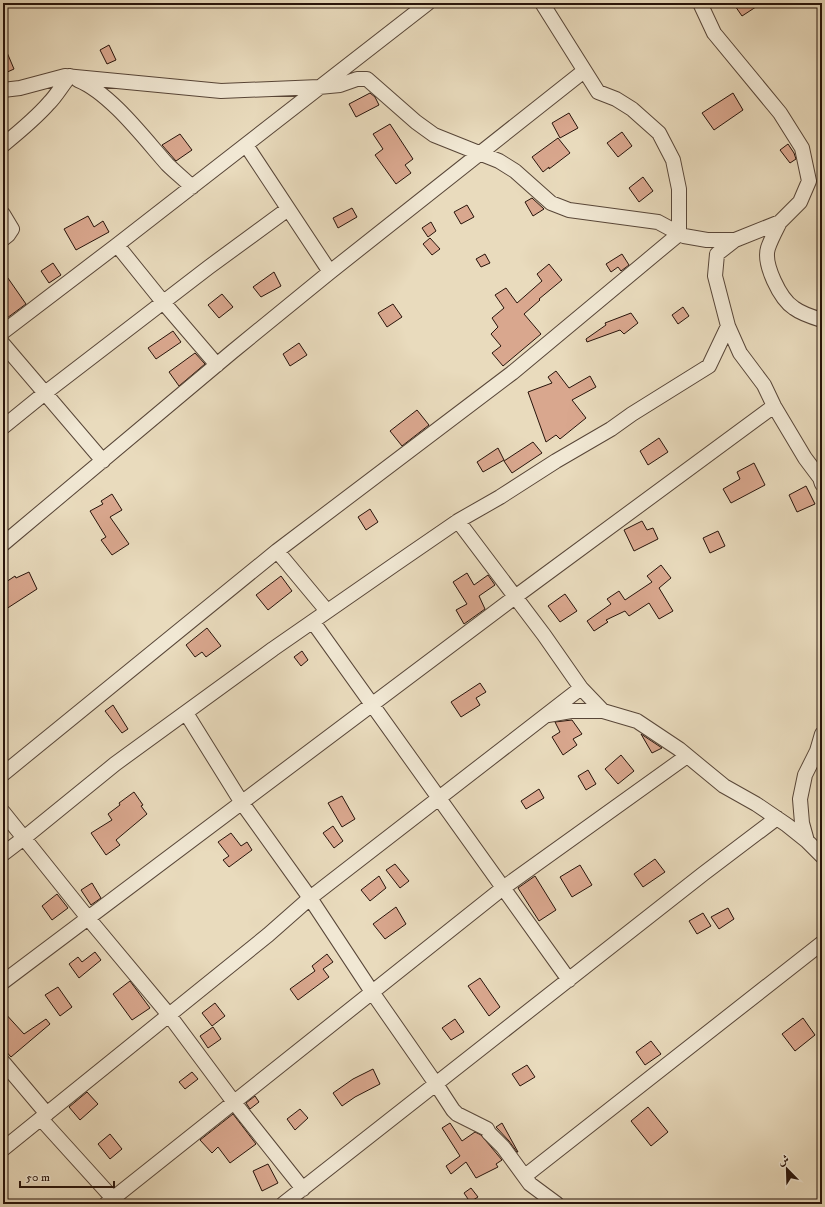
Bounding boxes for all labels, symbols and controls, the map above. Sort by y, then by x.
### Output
north arrow [767,1149,807,1189]
text: ش [776,1152,791,1169]
scale bar [20,1163,114,1189]
text: 50 m [26,1170,50,1185]

